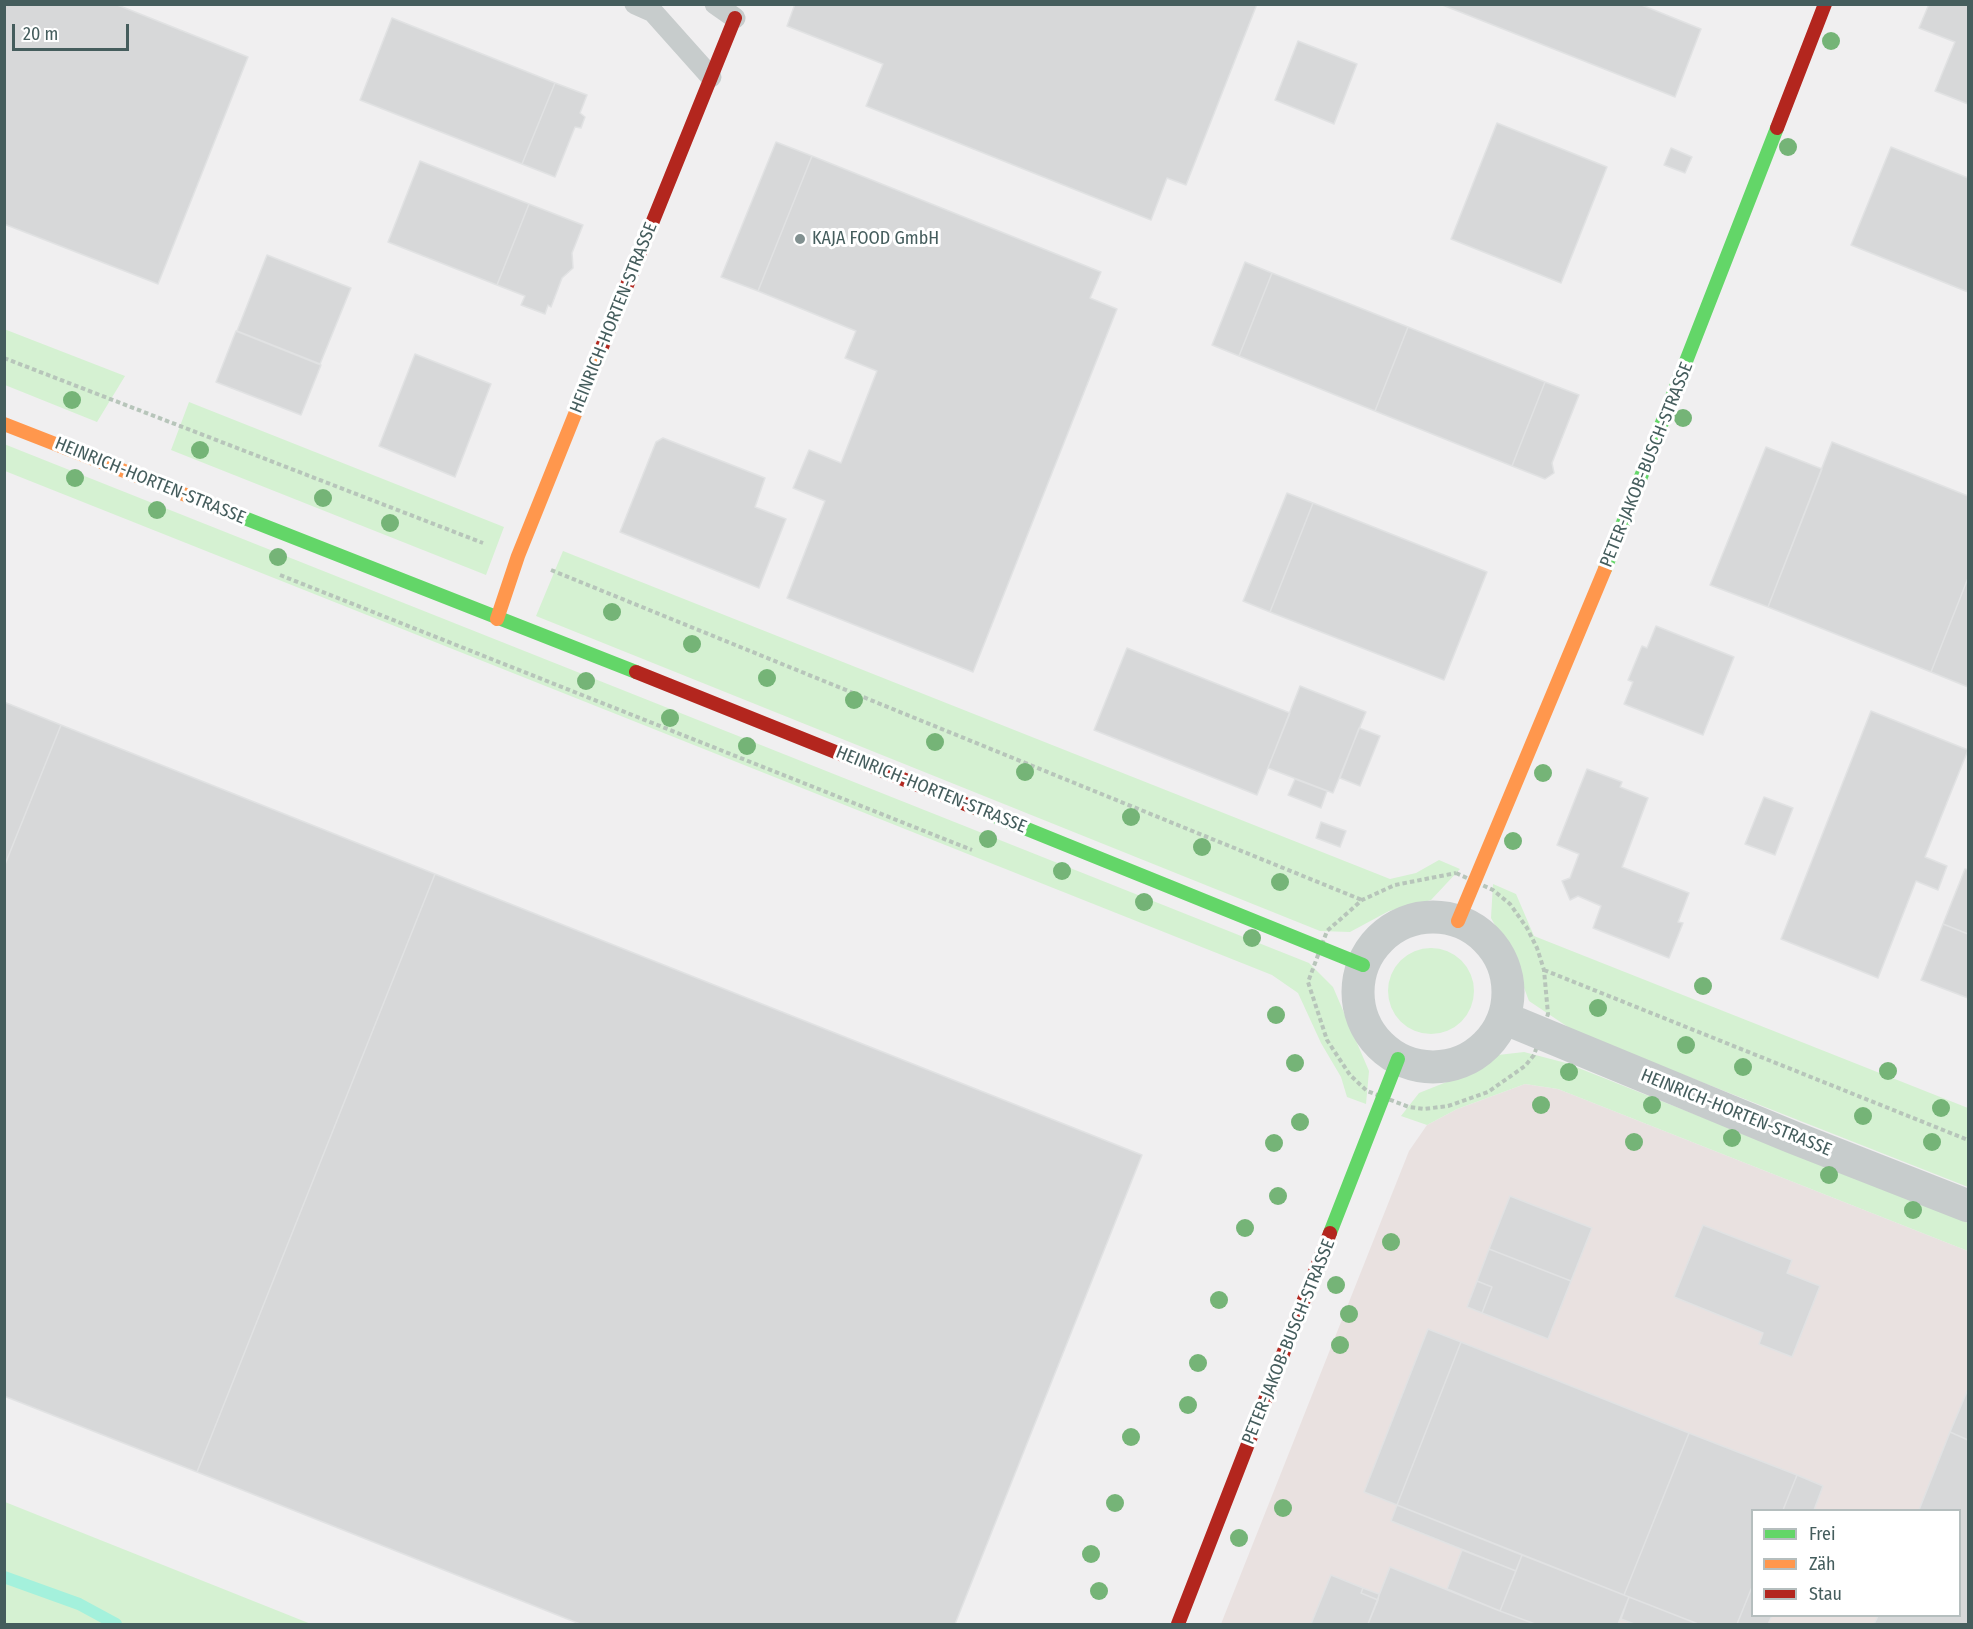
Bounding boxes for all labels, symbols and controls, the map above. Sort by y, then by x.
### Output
scale bar [15,12,132,50]
text: 20 m [23,23,58,45]
street label: HEINRICH-HORTEN-STRASSE [566,220,662,416]
place label: KAJA FOOD GmbH [812,228,939,250]
marker: KAJA FOOD GmbH [793,232,807,246]
street label: PETER-JAKOB-BUSCH-STRASSE [1596,359,1698,571]
street label: HEINRICH-HORTEN-STRASSE [52,433,248,529]
street label: HEINRICH-HORTEN-STRASSE [833,742,1029,838]
street label: HEINRICH-HORTEN-STRASSE [1638,1065,1834,1161]
street label: PETER-JAKOB-BUSCH-STRASSE [1238,1236,1340,1448]
legend [1751,1509,1961,1617]
text: Frei [1809,1523,1835,1545]
text: Zäh [1809,1553,1836,1575]
text: Stau [1809,1583,1842,1605]

